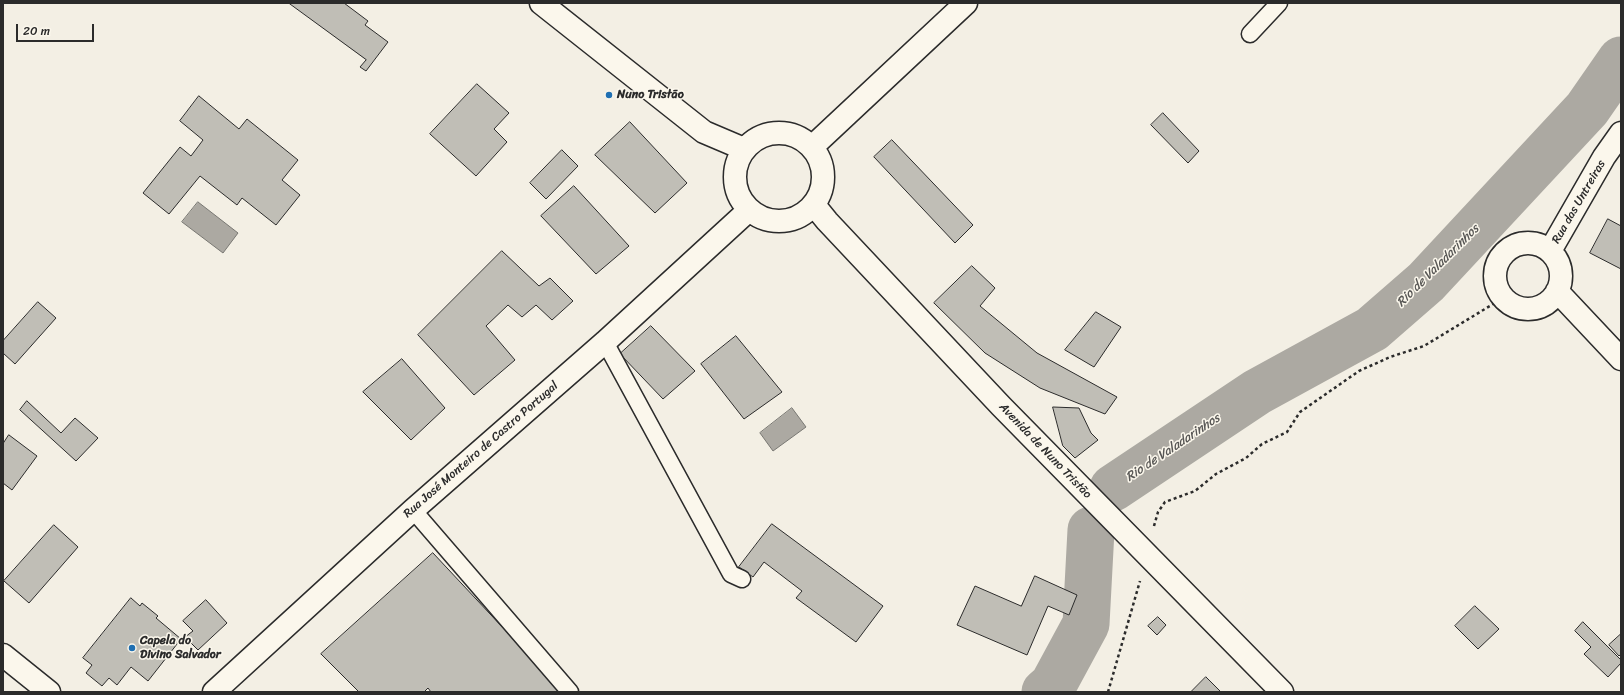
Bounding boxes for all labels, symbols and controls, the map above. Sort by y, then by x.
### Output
scale bar [18,16,96,42]
text: 20 m [23,20,50,42]
place label: Nuno Tristão [617,88,684,102]
marker: Nuno Tristão [604,90,614,100]
street label: Rua das Untreiras [1549,158,1609,246]
water label: Rio de Valadarinhos [1394,222,1482,310]
street label: Rua José Monteiro de Castro Portugal [401,379,561,521]
street label: Avenida de Nuno Tristão [996,400,1094,502]
water label: Rio de Valadarinhos [1123,411,1223,485]
place label: Capela do Divino Salvador [140,634,221,662]
marker: Capela do Divino Salvador [127,643,137,653]

